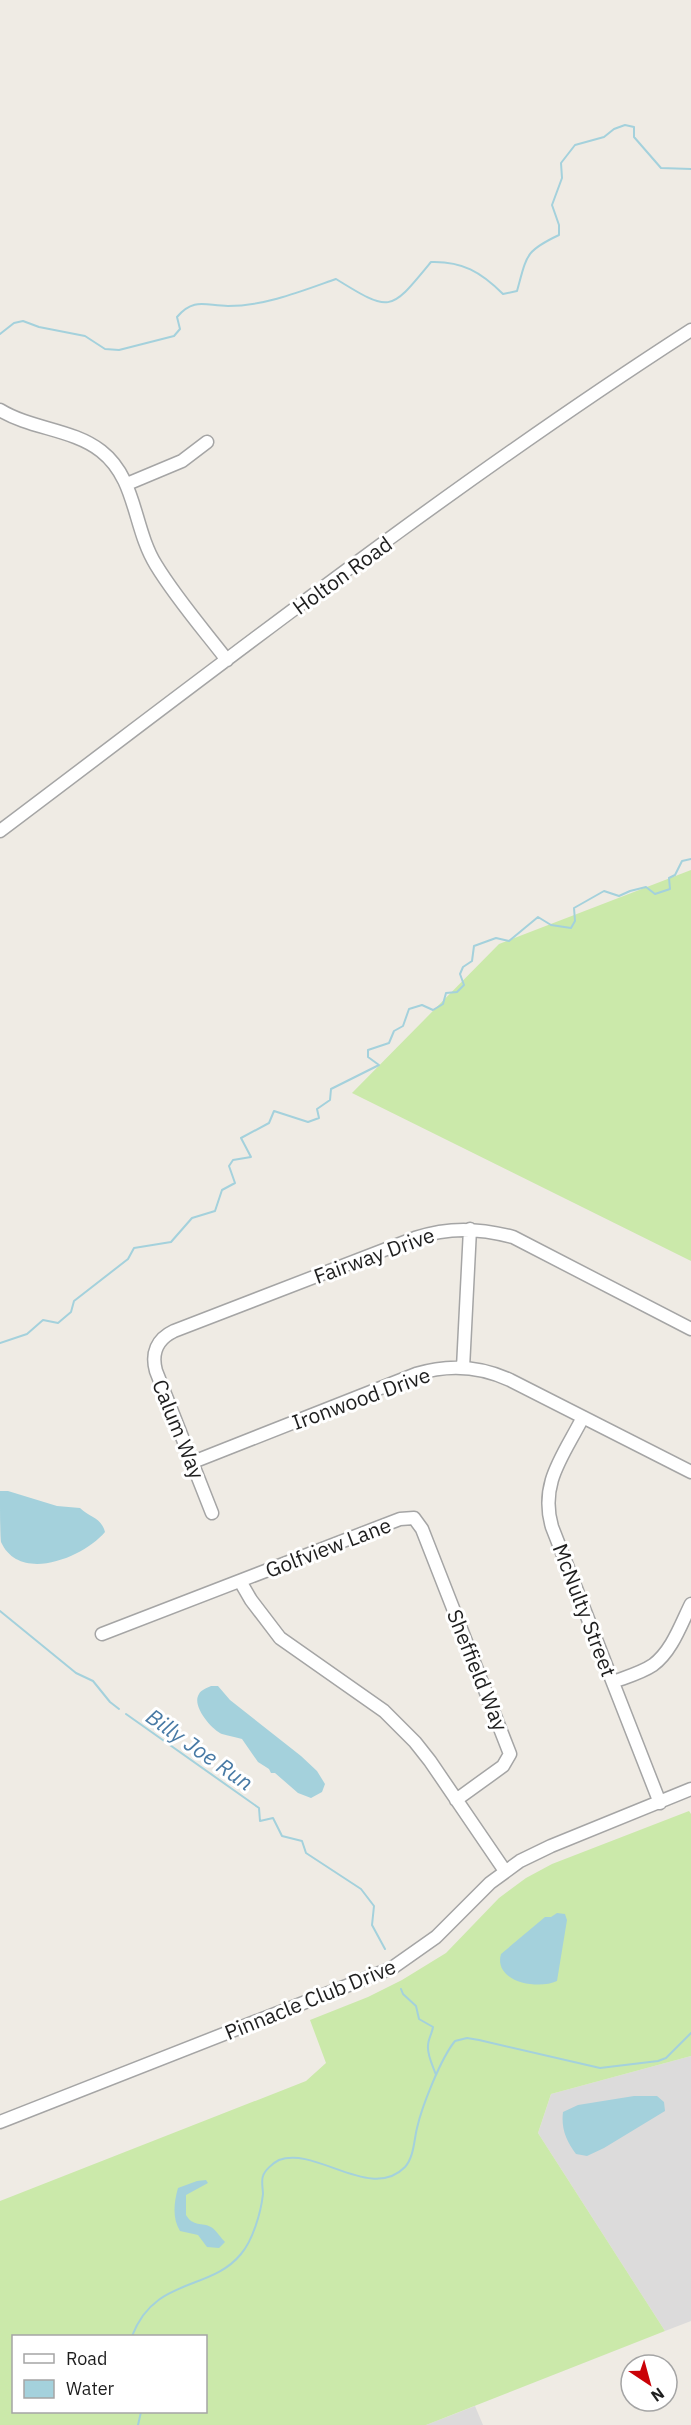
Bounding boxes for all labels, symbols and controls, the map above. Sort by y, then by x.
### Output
street label: Holton Road [287,529,397,621]
street label: Fairway Drive [310,1220,438,1290]
street label: Ironwood Drive [288,1360,434,1436]
street label: Calum Way [146,1375,212,1484]
street label: Golfview Lane [261,1510,395,1584]
street label: McNulty Street [547,1539,623,1681]
street label: Sheffield Way [441,1605,515,1735]
water label: Billy Joe Run [141,1701,259,1797]
street label: Pinnacle Club Drive [220,1952,400,2046]
legend [12,2335,207,2413]
text: Road [66,2347,107,2370]
north arrow [619,2353,679,2413]
text: Water [66,2377,115,2400]
text: N [647,2384,668,2407]

